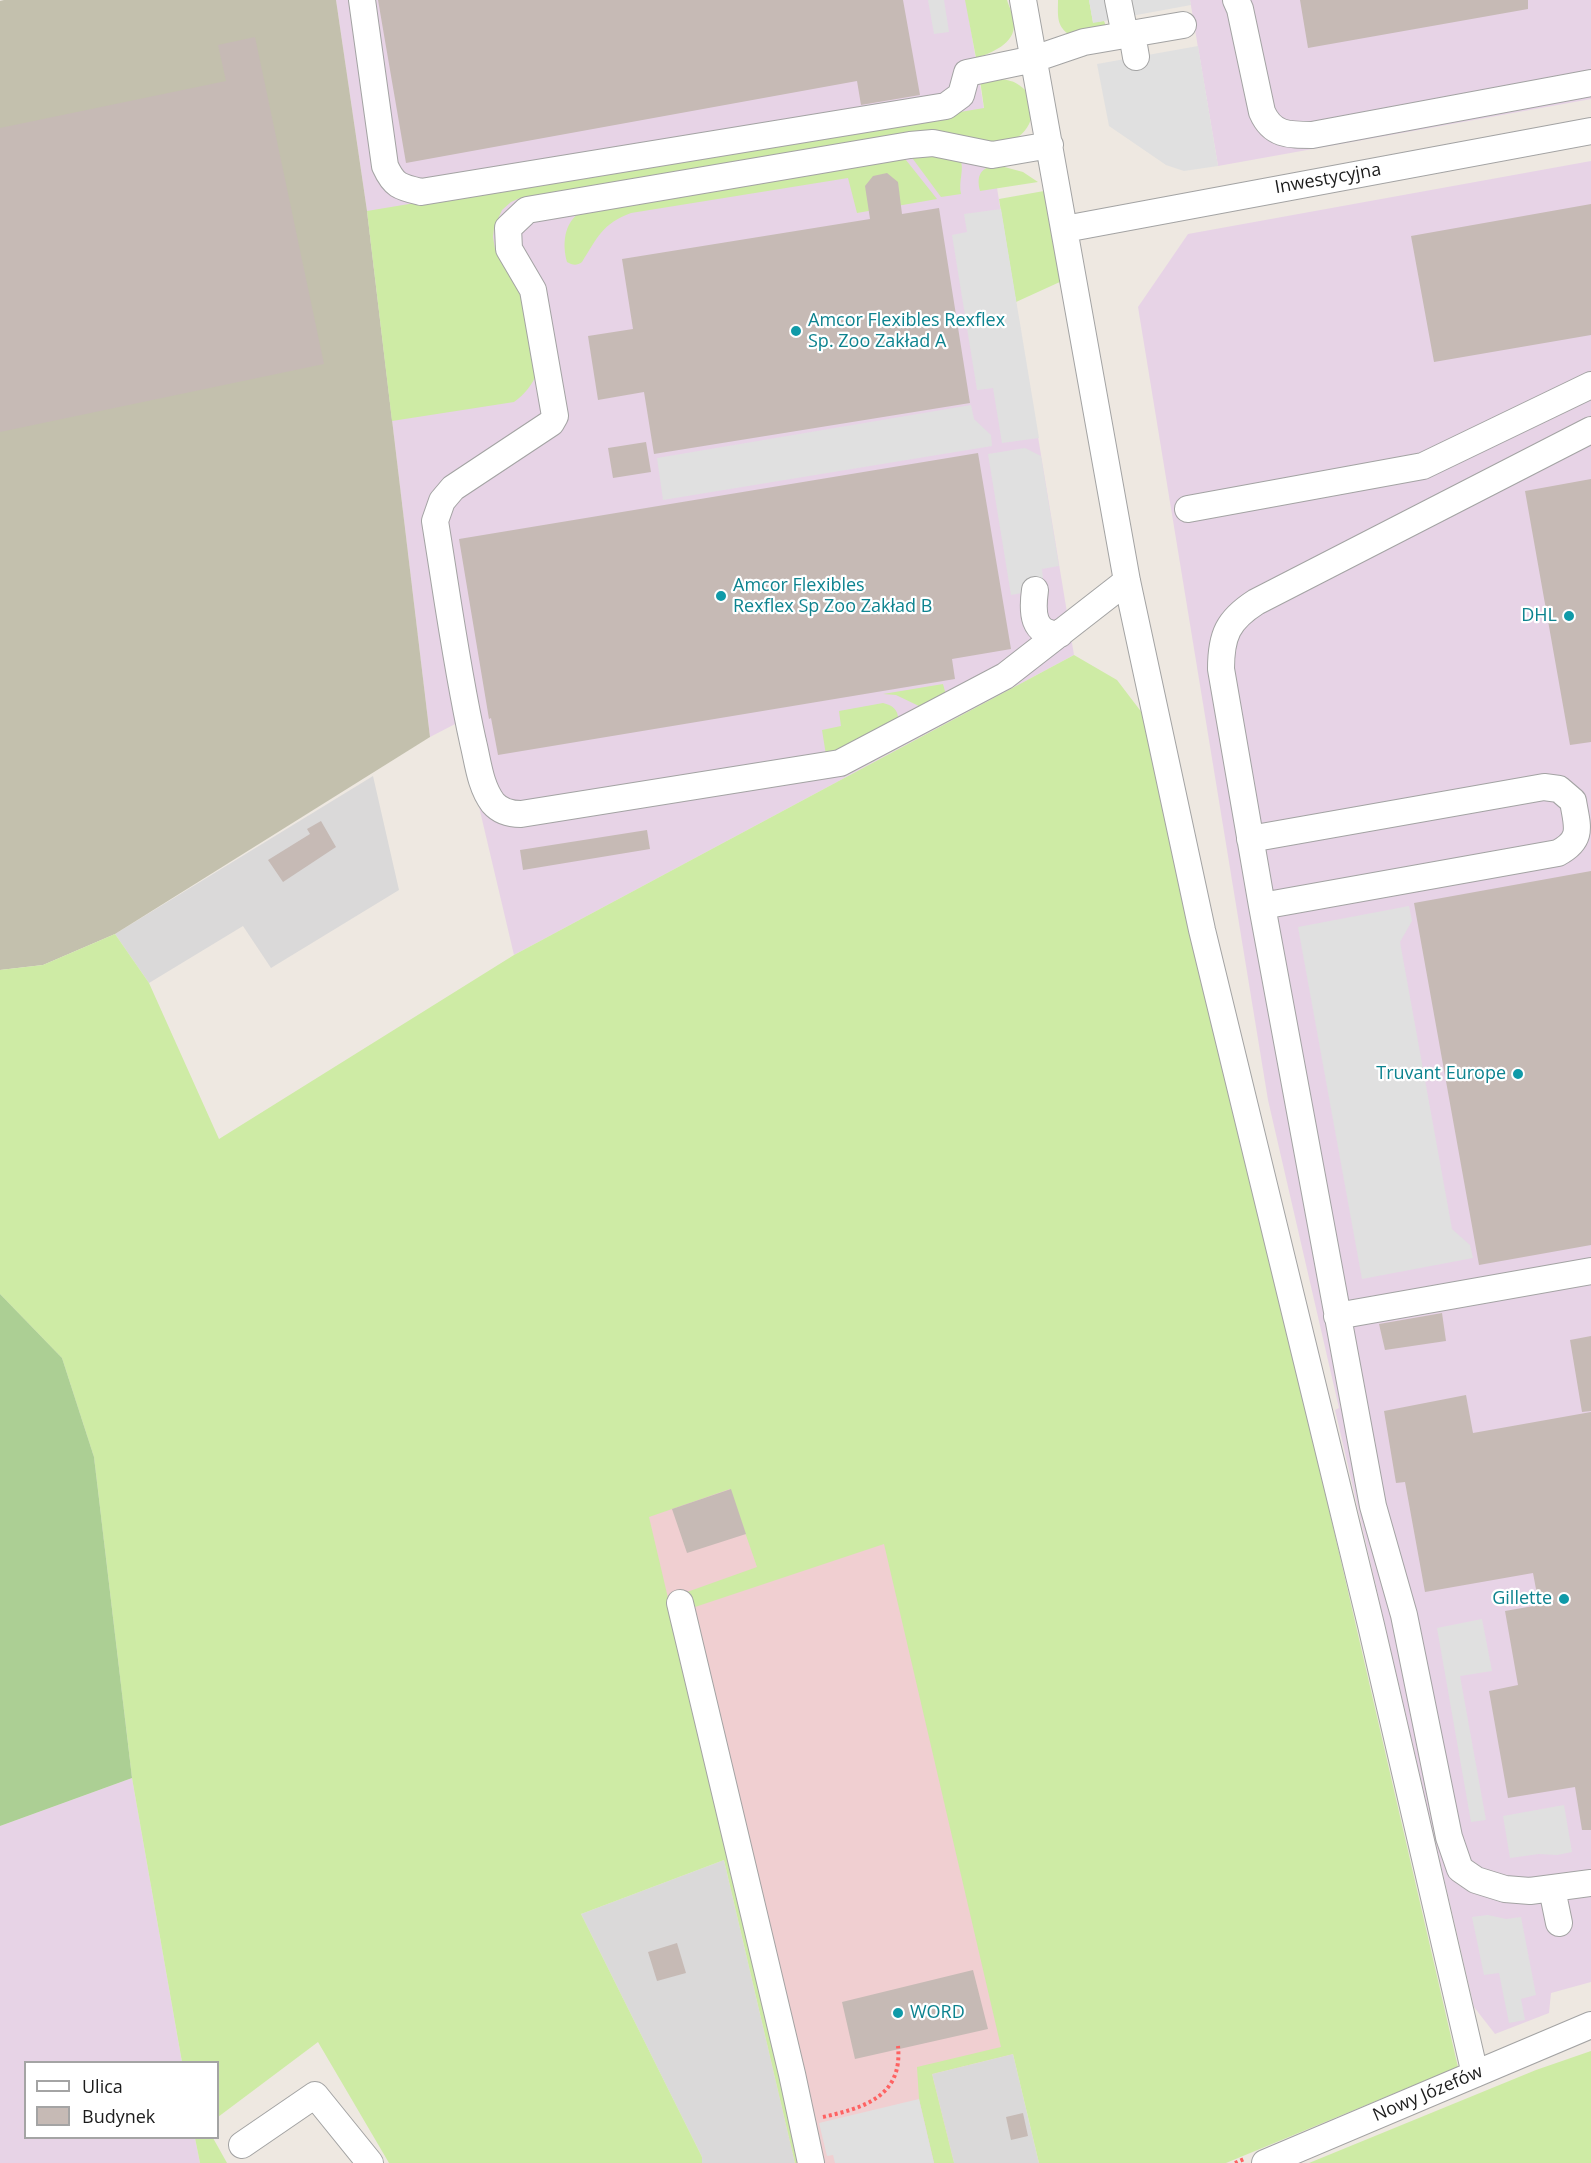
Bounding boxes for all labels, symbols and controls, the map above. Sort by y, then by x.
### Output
street label: Inwestycyjna [1273,159,1383,199]
place label: Amcor Flexibles Rexflex Sp. Zoo Zakład A [808,310,1005,352]
marker: Amcor Flexibles Rexflex Sp. Zoo Zakład A [789,324,803,338]
place label: Amcor Flexibles Rexflex Sp Zoo Zakład B [733,575,932,618]
marker: Amcor Flexibles Rexflex Sp Zoo Zakład B [714,589,728,603]
place label: DHL [1521,605,1557,627]
marker: DHL [1562,609,1576,623]
place label: Truvant Europe [1376,1063,1506,1085]
marker: Truvant Europe [1511,1067,1525,1081]
place label: Gillette [1492,1588,1552,1610]
marker: Gillette [1557,1592,1571,1606]
place label: WORD [910,2002,965,2024]
marker: WORD [891,2006,905,2020]
legend [24,2061,219,2139]
street label: Nowy Józefów [1370,2061,1486,2127]
text: Ulica [82,2074,123,2098]
text: Budynek [82,2104,155,2128]

